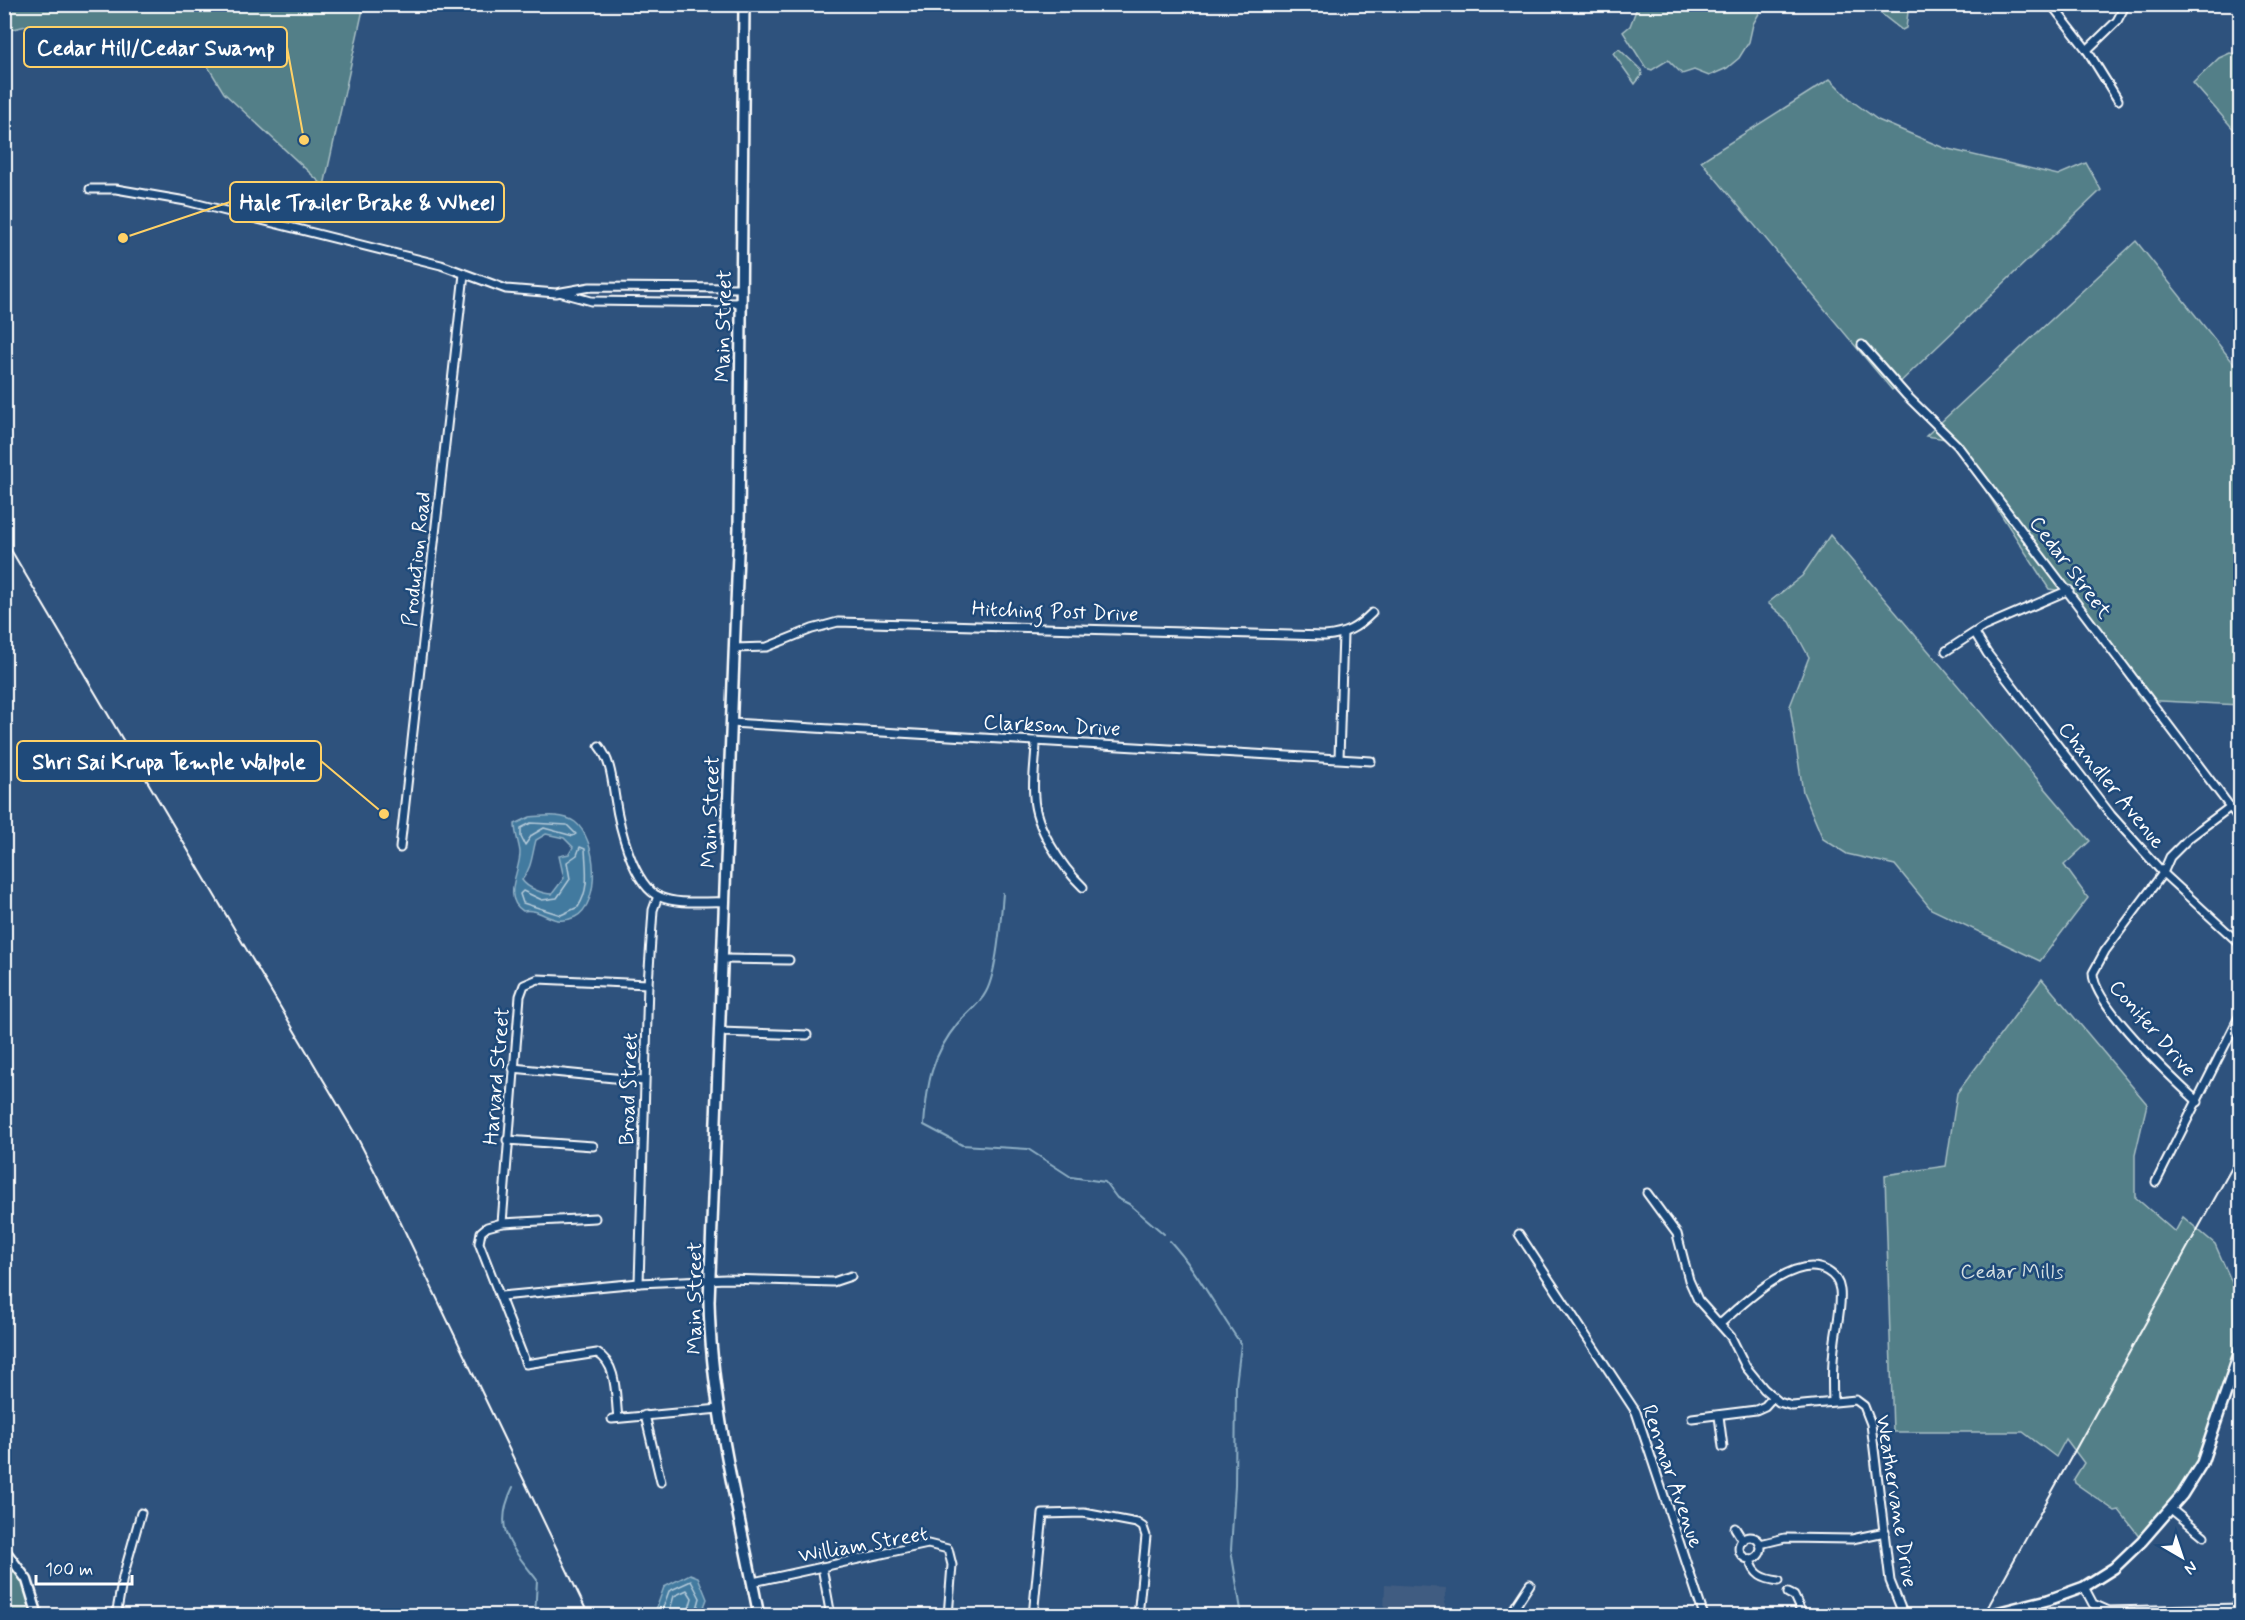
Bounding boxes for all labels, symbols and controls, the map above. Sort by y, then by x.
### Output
callout: Cedar Hill/Cedar Swamp [24,27,287,67]
text: Cedar Hill/Cedar Swamp [37,35,275,63]
callout: Hale Trailer Brake & Wheel [230,182,504,222]
text: Hale Trailer Brake & Wheel [239,190,495,218]
street label: Main Street [709,269,739,383]
street label: Production Road [396,490,438,628]
street label: Cedar Street [2022,511,2118,625]
street label: Hitching Post Drive [971,595,1139,631]
street label: Clarkson Drive [983,708,1121,744]
street label: Chandler Avenue [2051,716,2171,855]
callout: Shri Sai Krupa Temple Walpole [17,741,321,781]
text: Shri Sai Krupa Temple Walpole [32,749,306,777]
street label: Main Street [695,755,727,869]
street label: Conifer Drive [2102,974,2202,1083]
street label: Harvard Street [477,1006,517,1146]
street label: Broad Street [613,1032,645,1146]
street label: Main Street [681,1242,709,1354]
park label: Cedar Mills [1960,1258,2064,1286]
street label: Renmar Avenue [1634,1401,1710,1552]
street label: Weathervane Drive [1869,1413,1923,1589]
street label: William Street [796,1520,930,1570]
north arrow [2152,1527,2212,1587]
scale bar [36,1548,132,1586]
text: N [2180,1556,2201,1579]
text: 100 m [45,1558,93,1582]

